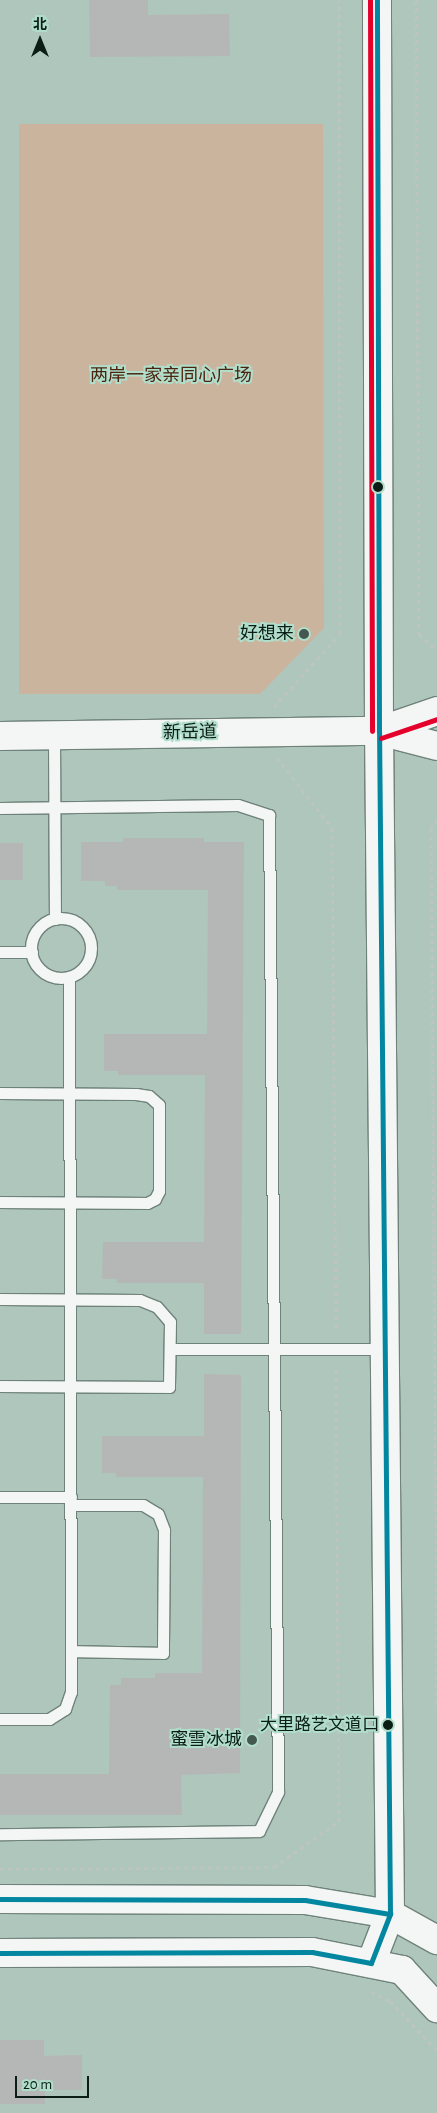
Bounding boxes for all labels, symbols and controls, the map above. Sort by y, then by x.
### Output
north arrow [15,15,65,65]
text: 北 [33,18,47,32]
park label: 两岸一家亲同心广场 [90,365,252,387]
unlabelled marker [373,482,383,492]
place label: 好想来 [240,623,294,645]
marker: 好想来 [298,628,310,640]
street label: 新岳道 [163,722,217,744]
place label: 大里路艺文道口 [260,1715,379,1735]
marker: 大里路艺文道口 [383,1720,393,1730]
place label: 蜜雪冰城 [170,1729,242,1751]
marker: 蜜雪冰城 [246,1734,258,1746]
scale bar [18,2066,91,2098]
text: 20 m [23,2077,52,2092]

